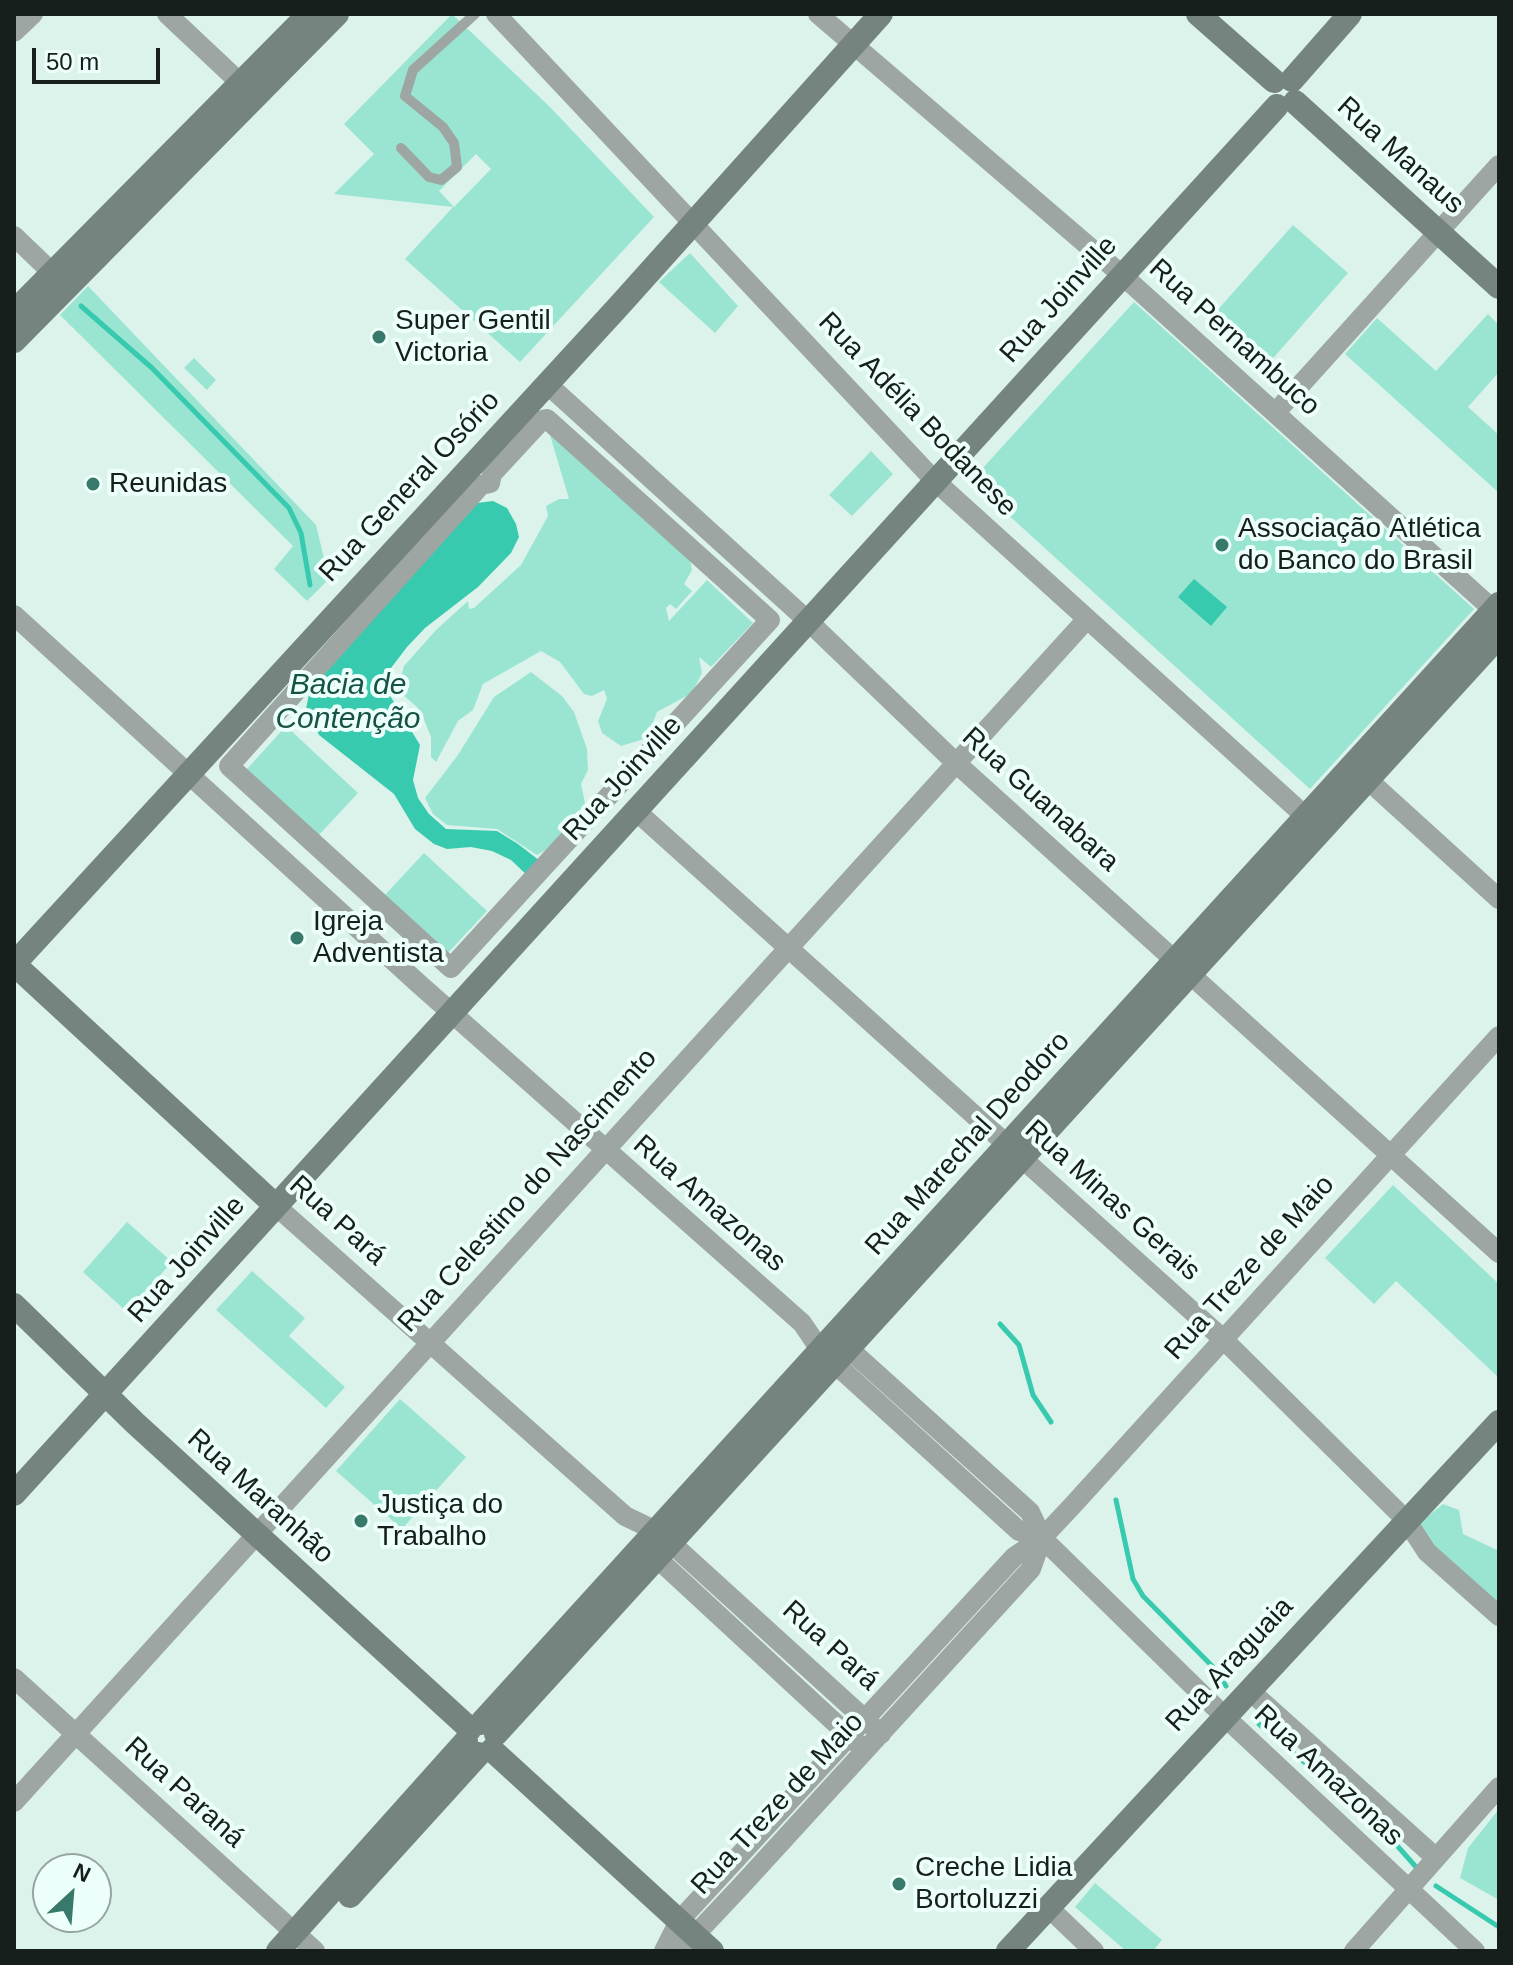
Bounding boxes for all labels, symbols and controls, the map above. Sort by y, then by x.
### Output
scale bar [36,32,164,82]
text: 50 m [46,48,99,75]
street label: Rua Manaus [1330,90,1470,222]
street label: Rua Joinville [993,230,1125,370]
street label: Rua Pernambuco [1142,253,1326,423]
place label: Super Gentil Victoria [395,304,551,370]
street label: Rua Adélia Bodanese [811,306,1023,524]
marker: Super Gentil Victoria [370,328,388,346]
street label: Rua General Osório [313,384,507,590]
place label: Reunidas [109,467,227,501]
marker: Reunidas [84,475,102,493]
place label: Associação Atlética do Banco do Brasil [1238,512,1481,578]
marker: Associação Atlética do Banco do Brasil [1213,536,1231,554]
water label: Bacia de Contenção [275,668,421,738]
street label: Rua Joinville [557,709,689,849]
street label: Rua Guanabara [955,721,1125,879]
place label: Igreja Adventista [313,905,444,971]
marker: Igreja Adventista [288,929,306,947]
street label: Rua Marechal Deodoro [859,1025,1077,1263]
street label: Rua Celestino do Nascimento [392,1042,664,1340]
street label: Rua Minas Gerais [1017,1114,1207,1288]
street label: Rua Amazonas [626,1129,792,1279]
street label: Rua Pará [282,1169,392,1273]
street label: Rua Treze de Maio [1158,1169,1342,1367]
street label: Rua Joinville [121,1190,253,1330]
street label: Rua Maranhão [180,1423,340,1571]
place label: Justiça do Trabalho [377,1488,503,1554]
marker: Justiça do Trabalho [352,1512,370,1530]
street label: Rua Araguaia [1159,1591,1301,1739]
street label: Rua Pará [775,1594,885,1698]
street label: Rua Amazonas [1247,1698,1409,1854]
street label: Rua Treze de Maio [685,1706,871,1902]
street label: Rua Paraná [117,1731,251,1855]
place label: Creche Lidia Bortoluzzi [915,1851,1072,1917]
north arrow [32,1853,112,1933]
text: N [69,1858,94,1887]
marker: Creche Lidia Bortoluzzi [890,1875,908,1893]

